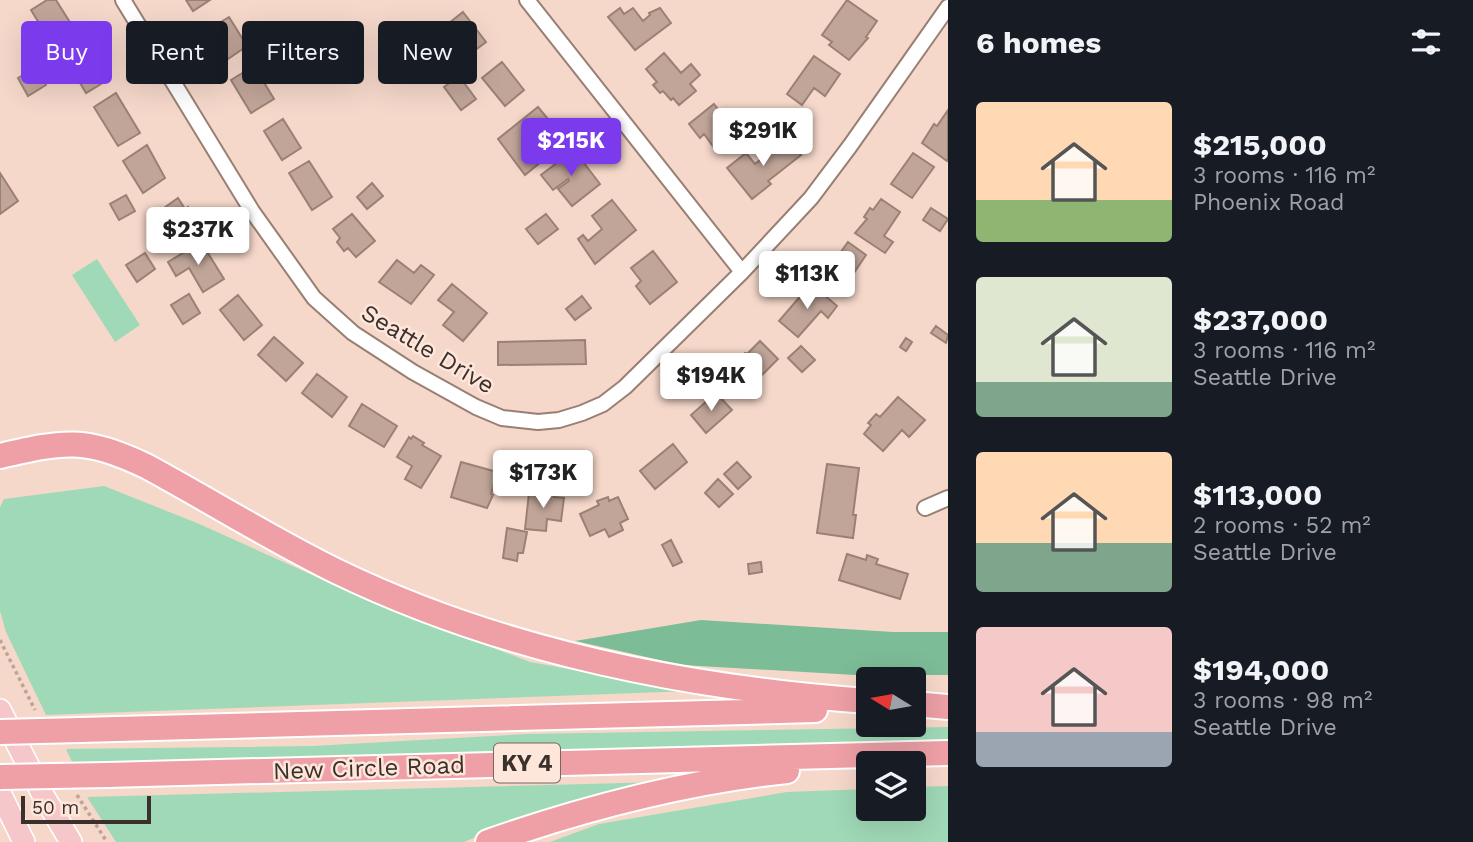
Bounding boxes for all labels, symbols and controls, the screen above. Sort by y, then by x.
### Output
chip: Buy [21,21,112,84]
chip: Rent [126,21,228,84]
chip: Filters [242,21,364,84]
chip: New [378,21,477,84]
icon: filters [1407,23,1445,61]
text: 6 homes [976,25,1101,60]
pin: $291K [714,108,812,168]
text: $291K [729,117,797,144]
pin: $215K [522,118,620,178]
text: $215K [537,127,605,154]
text: $215,000 [1193,127,1327,162]
icon: home [1032,130,1116,214]
text: 3 rooms · 116 m² [1193,162,1375,189]
text: Phoenix Road [1193,189,1344,216]
pin: $237K [149,208,247,267]
text: $237K [162,216,234,243]
pin: $113K [758,252,856,311]
text: $113K [775,260,839,287]
street label: Seattle Drive [357,298,499,400]
text: $237,000 [1193,302,1328,337]
icon: home [1032,305,1116,389]
text: 3 rooms · 116 m² [1193,337,1375,364]
pin: $194K [662,354,760,413]
text: $194K [676,362,746,389]
text: Seattle Drive [1193,364,1337,391]
pin: $173K [494,450,592,510]
text: $173K [509,459,577,486]
text: $113,000 [1193,477,1322,512]
icon: home [1032,480,1116,564]
text: 2 rooms · 52 m² [1193,512,1371,539]
text: Seattle Drive [1193,539,1337,566]
text: $194,000 [1193,652,1329,687]
icon: home [1032,655,1116,739]
north arrow [856,667,926,737]
map controls [856,667,926,821]
text: 3 rooms · 98 m² [1193,687,1372,714]
text: Seattle Drive [1193,714,1337,741]
road number: KY 4 [494,744,560,782]
street label: New Circle Road [272,751,466,785]
button: layers [856,751,926,821]
scale bar [21,793,150,825]
text: 50 m [32,796,79,819]

